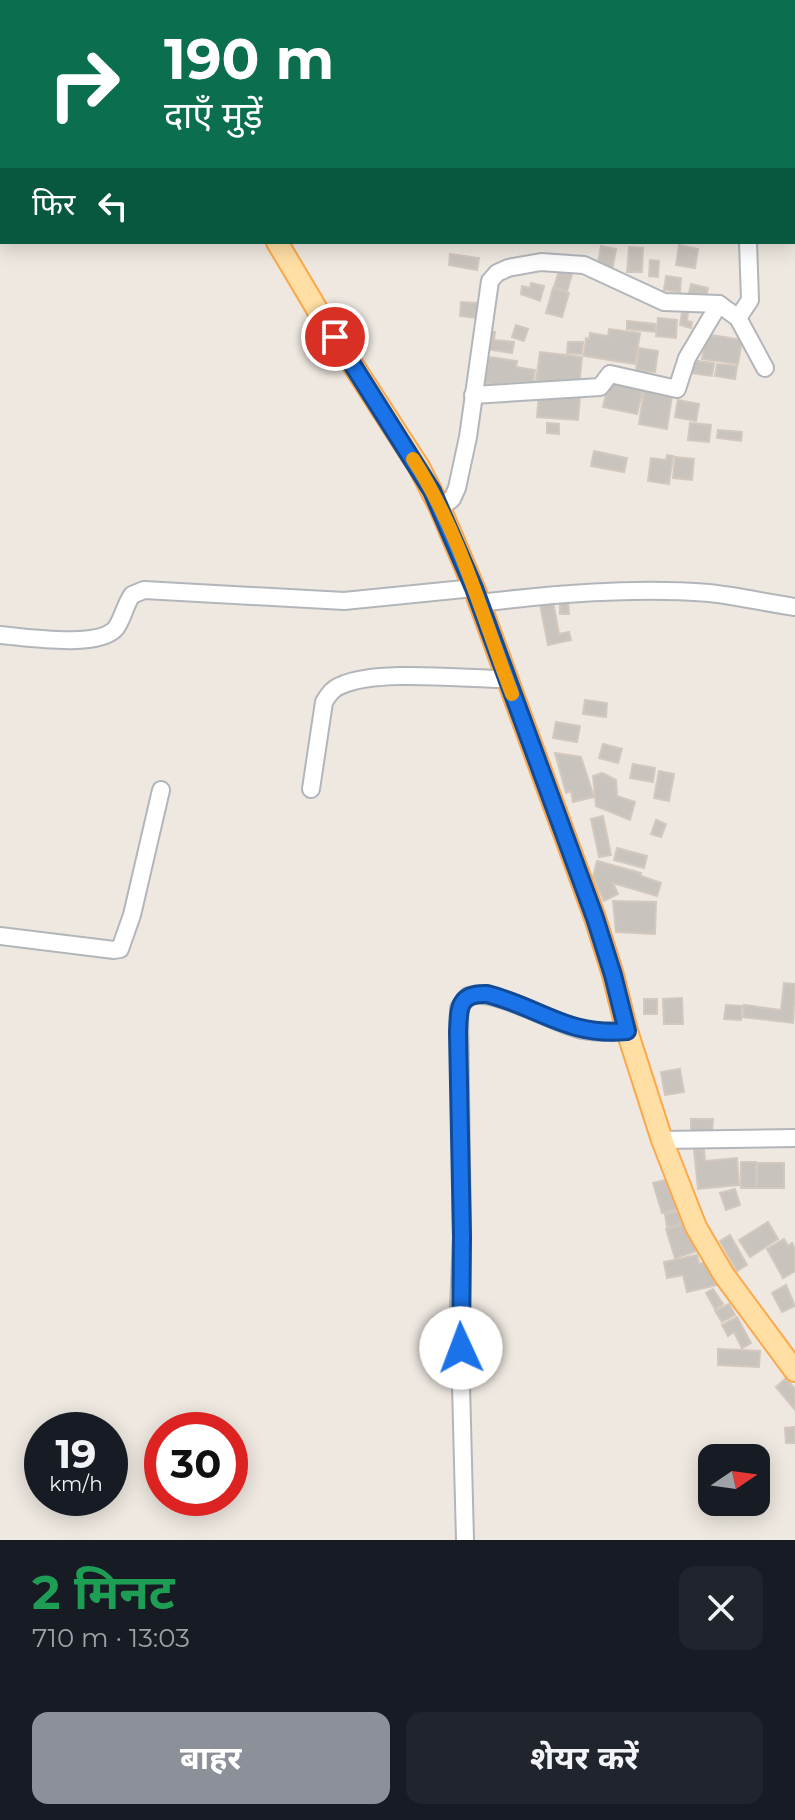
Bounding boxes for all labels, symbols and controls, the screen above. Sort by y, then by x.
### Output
text: 190 m [164,25,334,93]
icon: right [32,32,136,136]
text: दाएँ मुड़ें [164,93,263,137]
icon: left [91,184,135,228]
text: फिर [32,186,75,223]
pin [301,303,369,371]
icon: arrive [313,315,357,359]
position arrow [419,1306,503,1390]
speed limit sign: 30 [144,1412,248,1516]
text: 19 [55,1429,97,1478]
north arrow [698,1444,770,1516]
map controls [698,1444,770,1516]
text: km/h [49,1472,103,1496]
text: 2 मिनट [32,1563,175,1621]
button: close [679,1566,763,1650]
text: 710 m · 13:03 [32,1622,190,1654]
button: बाहर [32,1712,390,1804]
button: शेयर करें [406,1712,763,1804]

